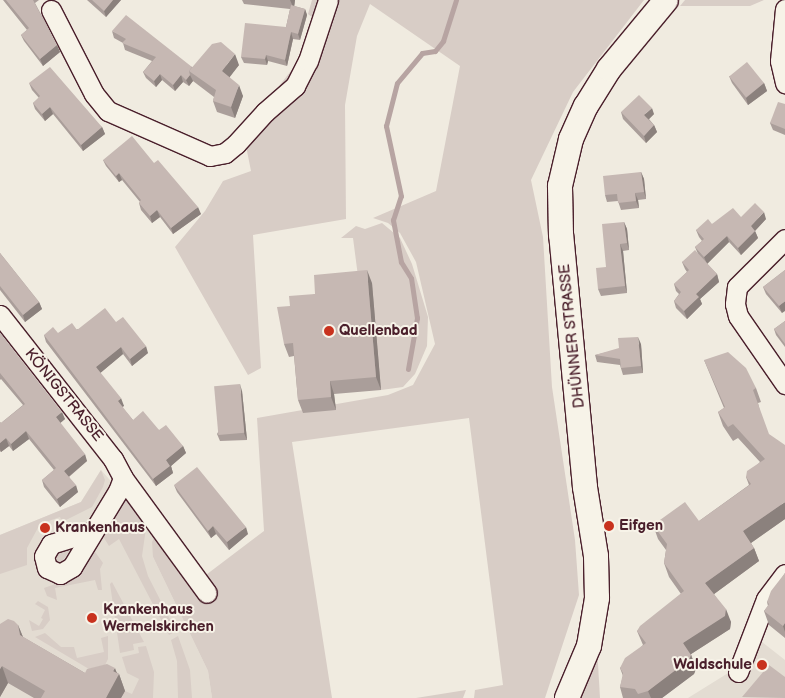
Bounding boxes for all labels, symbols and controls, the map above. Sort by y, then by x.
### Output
street label: DHÜNNER STRASSE [555,263,589,409]
place label: Quellenbad [339,322,418,340]
marker: Quellenbad [323,325,335,337]
street label: KÖNIGSTRASSE [21,345,107,445]
place label: Eifgen [619,517,663,535]
place label: Krankenhaus [55,519,145,537]
marker: Eifgen [603,520,615,532]
marker: Krankenhaus [39,522,51,534]
place label: Krankenhaus Wermelskirchen [103,600,214,635]
marker: Krankenhaus Wermelskirchen [85,611,99,625]
place label: Waldschule [673,656,752,674]
marker: Waldschule [756,659,768,671]

